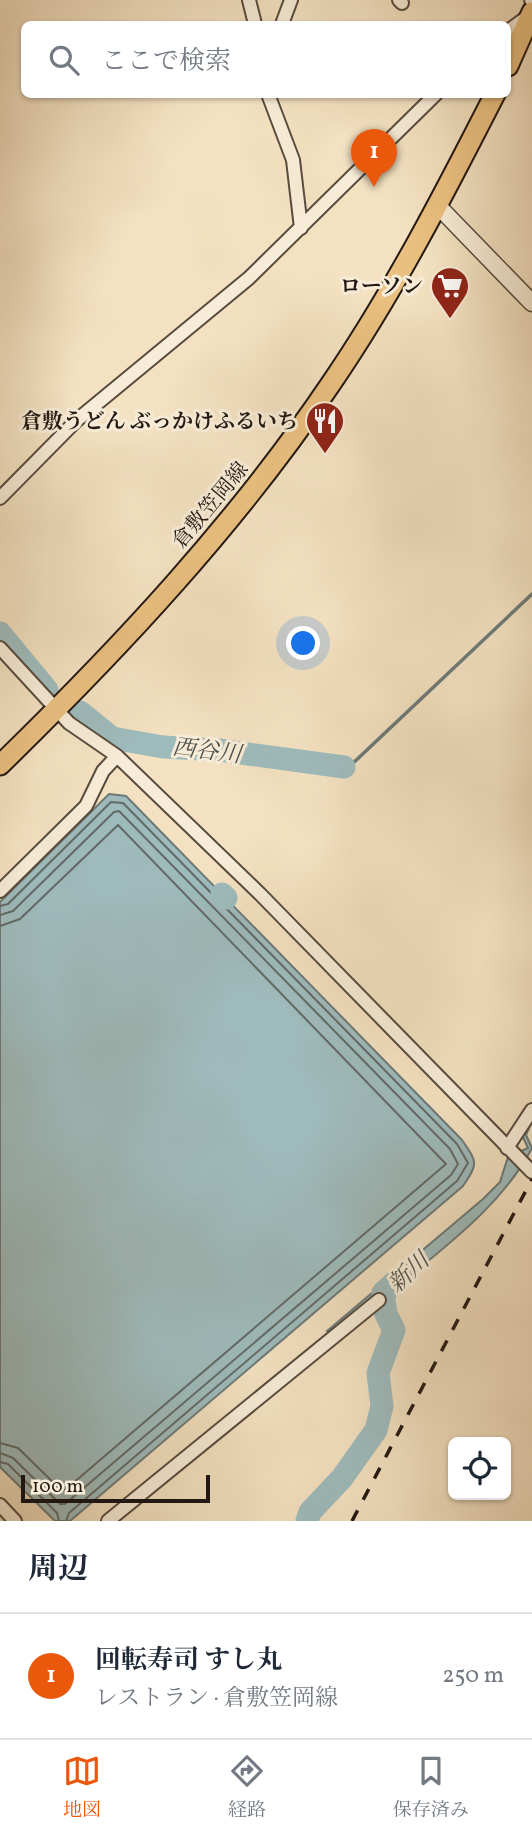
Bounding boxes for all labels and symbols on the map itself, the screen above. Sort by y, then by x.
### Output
pin: 1 [351,129,397,187]
supermarket icon: ローソン [429,265,471,320]
place label: ローソン [340,273,423,302]
restaurant icon: 倉敷うどん ぶっかけふるいち [304,400,346,455]
place label: 倉敷うどん ぶっかけふるいち [21,408,298,437]
street label: 倉敷笠岡線 [166,456,256,556]
your location [286,626,320,660]
water label: 西谷川 [171,732,246,772]
water label: 新川 [382,1244,439,1301]
scale bar [21,1472,210,1504]

